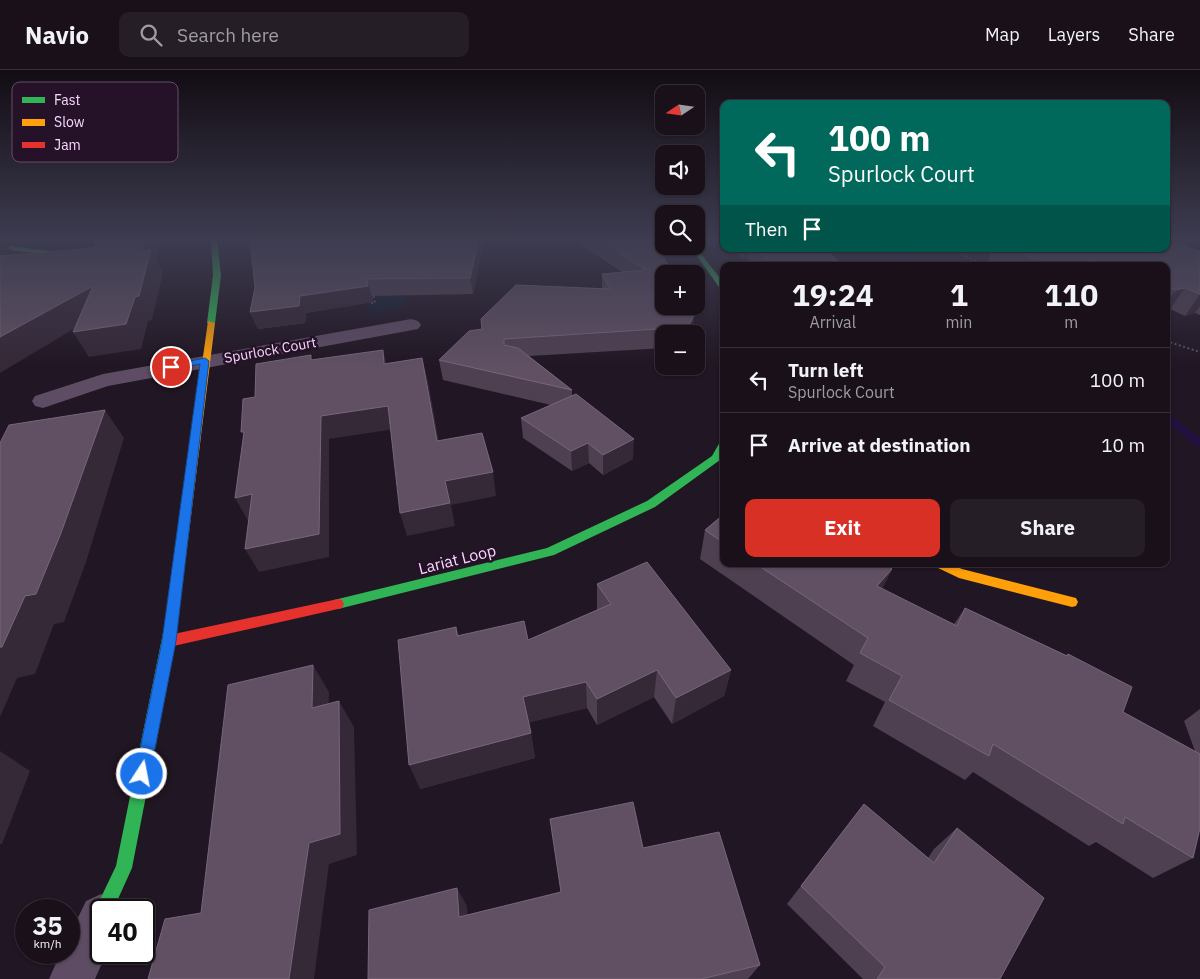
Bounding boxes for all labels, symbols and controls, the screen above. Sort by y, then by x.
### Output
search box [119,12,469,57]
text: Navio [25,19,89,51]
icon: search [137,21,165,49]
text: Search here [177,23,279,47]
text: Map [985,23,1020,46]
text: Layers [1048,23,1100,46]
text: Share [1128,23,1175,46]
legend [12,82,178,162]
north arrow [655,85,705,135]
map controls [655,85,705,375]
text: Fast [54,91,80,109]
text: Slow [54,113,85,131]
text: 100 m [828,115,931,161]
icon: left [745,120,810,185]
text: Jam [54,136,81,154]
button: sound [655,145,705,195]
text: Spurlock Court [828,159,975,188]
button: search [655,205,705,255]
icon: arrive [798,215,826,243]
text: Then [745,217,788,241]
button: + [655,265,705,315]
text: 19:24 [792,275,874,314]
text: 1 [950,275,968,314]
text: 110 [1044,275,1098,314]
text: Arrival [809,312,856,332]
text: min [945,312,972,332]
text: m [1064,312,1078,332]
button: − [655,325,705,375]
street label: Spurlock Court [222,333,318,367]
pin [150,346,192,388]
icon: arrive [157,353,185,381]
text: Turn left [788,358,864,382]
icon: left [745,366,773,394]
text: 100 m [1090,368,1145,392]
text: Spurlock Court [788,382,895,402]
icon: arrive [745,431,773,459]
text: Arrive at destination [788,433,971,457]
text: 10 m [1101,433,1145,457]
button: Exit [745,499,940,557]
button: Share [950,499,1145,557]
street label: Lariat Loop [416,540,498,578]
position arrow [115,747,167,799]
speed limit sign: 40 [90,899,155,964]
text: 35 [32,909,63,942]
text: km/h [33,936,62,951]

